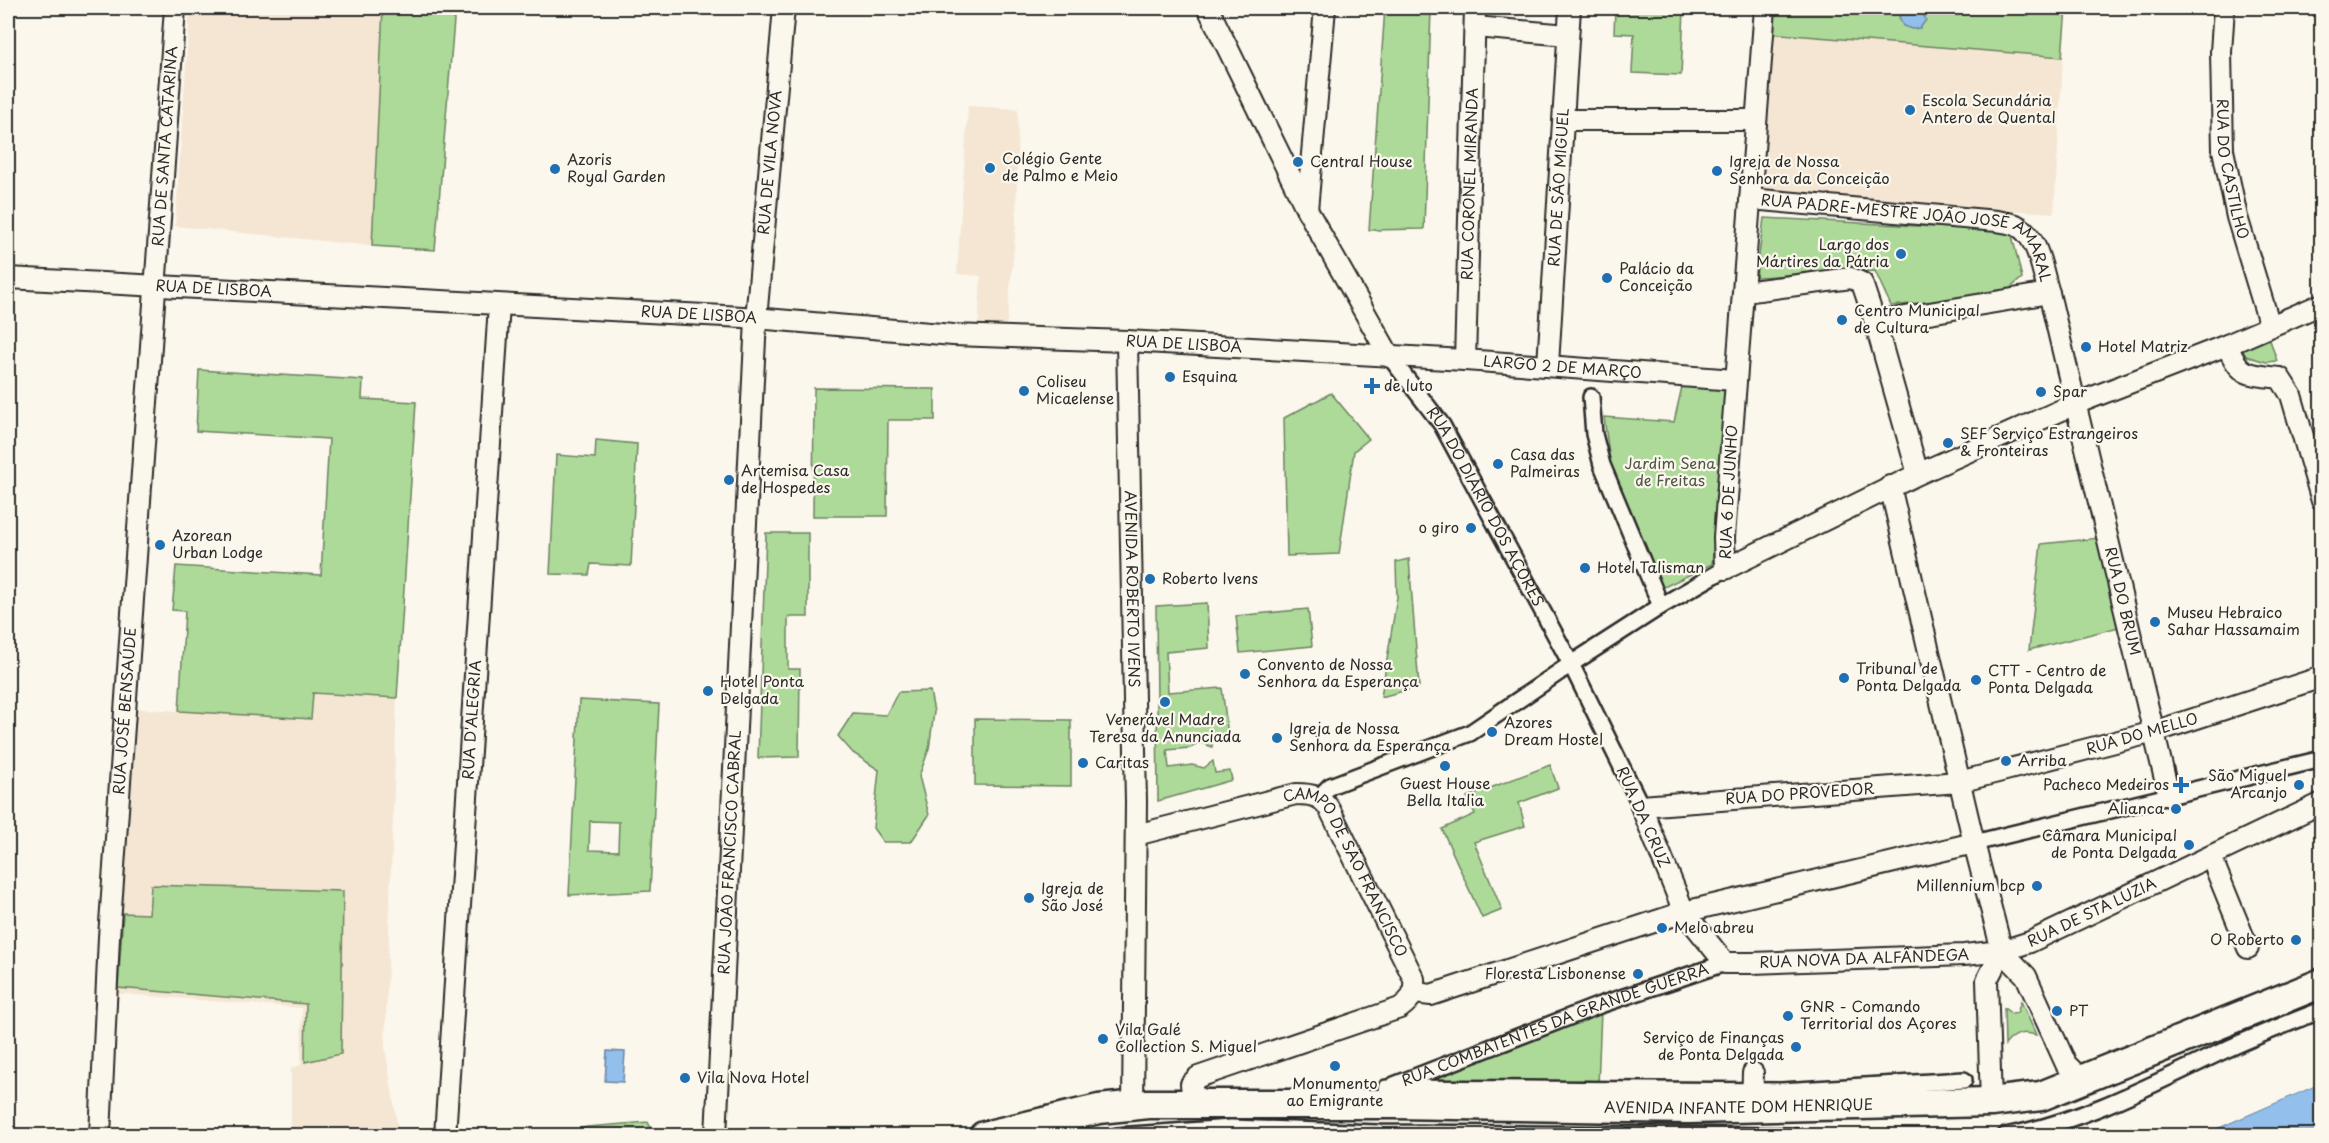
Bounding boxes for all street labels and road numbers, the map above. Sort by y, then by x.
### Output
street label: RUA DE SANTA CATARINA [145,45,182,247]
street label: RUA CORONEL MIRANDA [1454,87,1483,281]
street label: RUA DE VILA NOVA [751,89,787,236]
street label: RUA DO CASTILHO [2212,98,2256,242]
street label: RUA DE SÃO MIGUEL [1541,107,1574,267]
street label: RUA PADRE-MESTRE JOÃO JOSÉ AMARAL [1760,187,2058,284]
street label: RUA DE LISBOA [155,273,273,302]
street label: RUA DE LISBOA [640,299,759,328]
street label: RUA DE LISBOA [1125,328,1243,357]
street label: LARGO 2 DE MARÇO [1482,348,1643,383]
street label: RUA DO DIÁRIO DOS AÇORES [1422,401,1551,610]
street label: RUA 6 DE JUNHO [1712,424,1743,560]
street label: AVENIDA ROBERTO IVENS [1120,490,1147,688]
street label: RUA DO BRUM [2100,544,2148,657]
street label: RUA JOSÉ BENSAÚDE [106,626,141,795]
street label: RUA D'ALEGRIA [455,659,486,780]
street label: RUA DO MELLO [2083,706,2200,760]
street label: RUA JOÃO FRANCISCO CABRAL [711,730,746,975]
street label: RUA DA CRUZ [1612,762,1677,871]
street label: RUA DO PROVEDOR [1724,776,1876,809]
street label: CAMPO DE SÃO FRANCISCO [1280,781,1414,960]
street label: RUA DE STA LUZIA [2023,871,2160,952]
street label: RUA NOVA DA ALFÂNDEGA [1759,942,1969,973]
street label: RUA COMBATENTES DA GRANDE GUERRA [1398,956,1711,1091]
street label: AVENIDA INFANTE DOM HENRIQUE [1604,1092,1873,1119]

